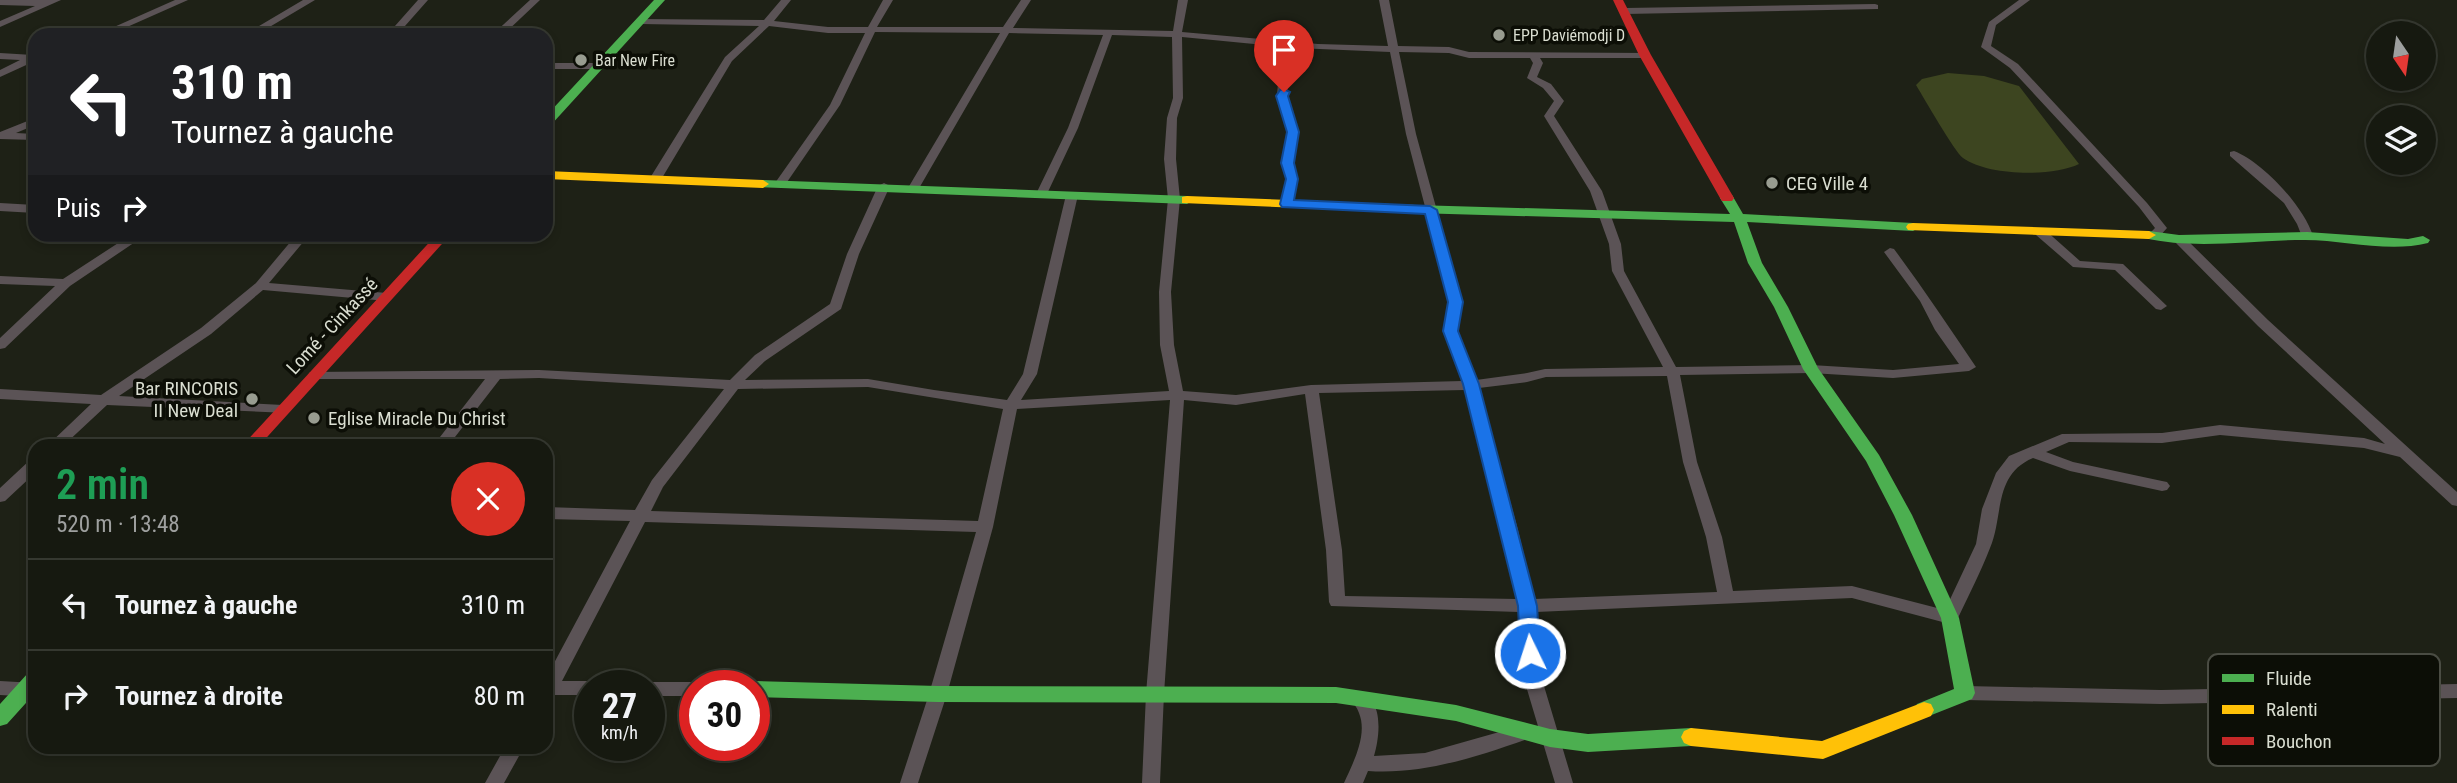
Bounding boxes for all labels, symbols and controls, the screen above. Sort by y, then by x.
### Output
pin [1254,20,1314,92]
north arrow [2366,21,2436,91]
map controls [2366,21,2436,175]
place label: EPP Daviémodji D [1513,26,1625,45]
marker: EPP Daviémodji D [1491,27,1507,43]
icon: arrive [1265,31,1303,69]
place label: Bar New Fire [595,51,675,70]
marker: Bar New Fire [573,52,589,68]
text: 310 m [171,54,293,111]
icon: left [56,56,147,147]
button: layers [2366,105,2436,175]
text: Tournez à gauche [171,113,394,151]
place label: CEG Ville 4 [1786,172,1868,195]
marker: CEG Ville 4 [1764,175,1780,191]
icon: right [115,189,153,227]
text: Puis [56,193,101,223]
street label: Lomé - Cinkassé [281,273,383,379]
place label: Bar RINCORIS II New Deal [135,377,238,422]
marker: Bar RINCORIS II New Deal [244,391,260,407]
place label: Eglise Miracle Du Christ [328,407,506,430]
marker: Eglise Miracle Du Christ [306,410,322,426]
text: 2 min [56,460,149,509]
button: close [451,462,525,536]
text: 520 m · 13:48 [56,511,180,538]
icon: left [56,586,94,624]
text: Tournez à gauche [115,590,297,620]
text: 310 m [461,590,525,620]
position arrow [1493,616,1567,690]
legend [2208,654,2440,766]
text: Fluide [2266,667,2311,690]
speed limit sign: 30 [679,670,770,761]
icon: right [56,677,94,715]
text: Tournez à droite [115,681,283,711]
text: 80 m [474,681,525,711]
text: 27 [602,686,637,727]
text: Ralenti [2266,698,2318,721]
text: km/h [601,722,638,743]
text: Bouchon [2266,730,2332,753]

